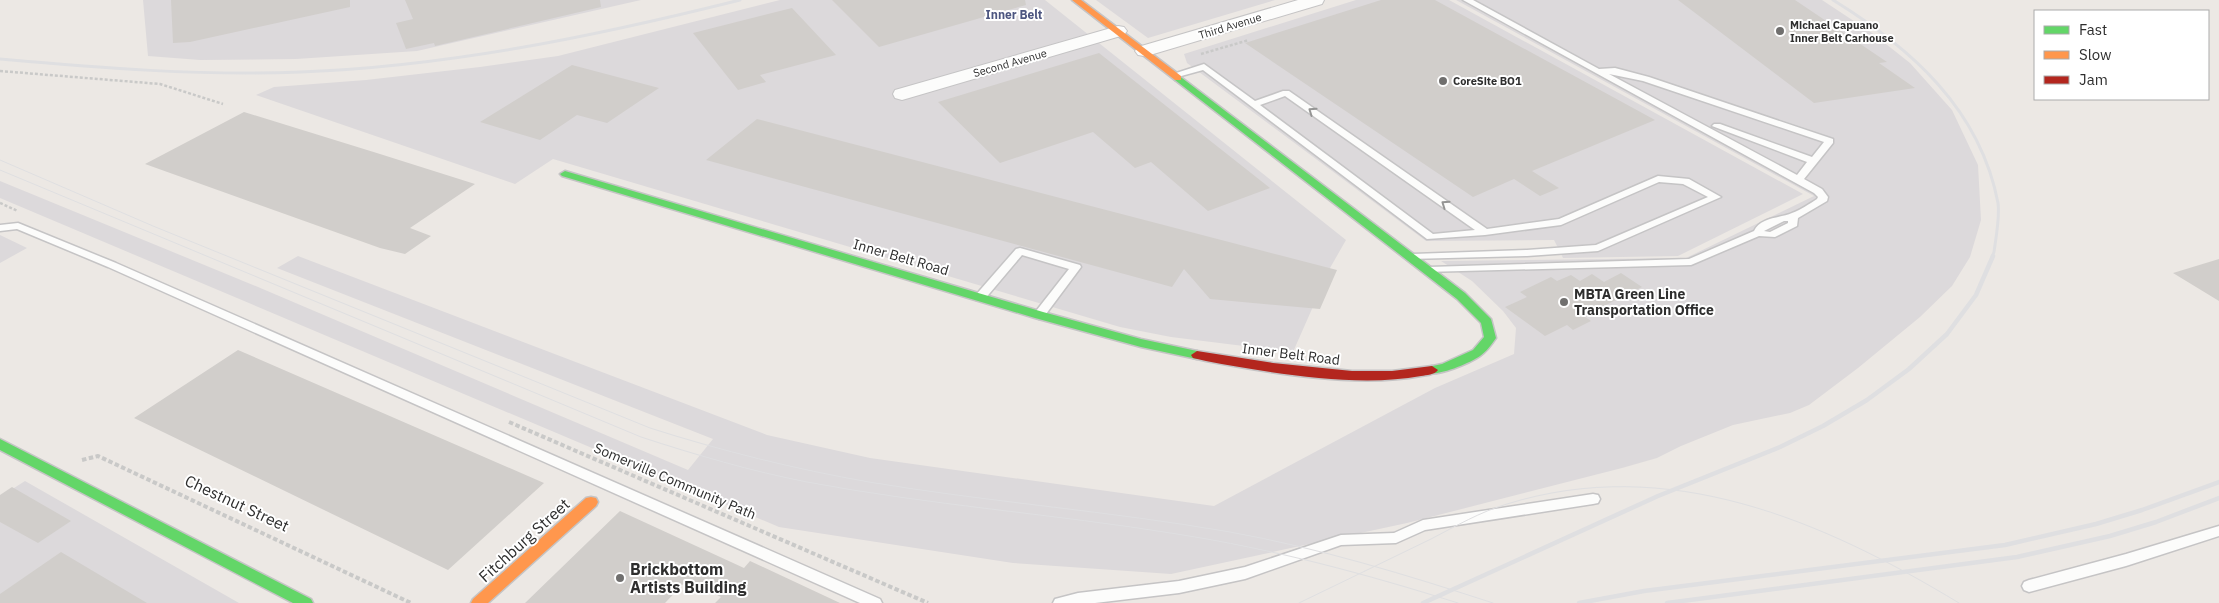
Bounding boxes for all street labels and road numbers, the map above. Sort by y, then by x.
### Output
street label: Third Avenue [1197,10,1263,42]
street label: Second Avenue [972,46,1048,80]
street label: Inner Belt Road [851,235,951,279]
street label: Inner Belt Road [1241,339,1341,369]
street label: Somerville Community Path [591,439,759,523]
street label: Chestnut Street [182,470,292,536]
street label: Fitchburg Street [474,494,574,586]

